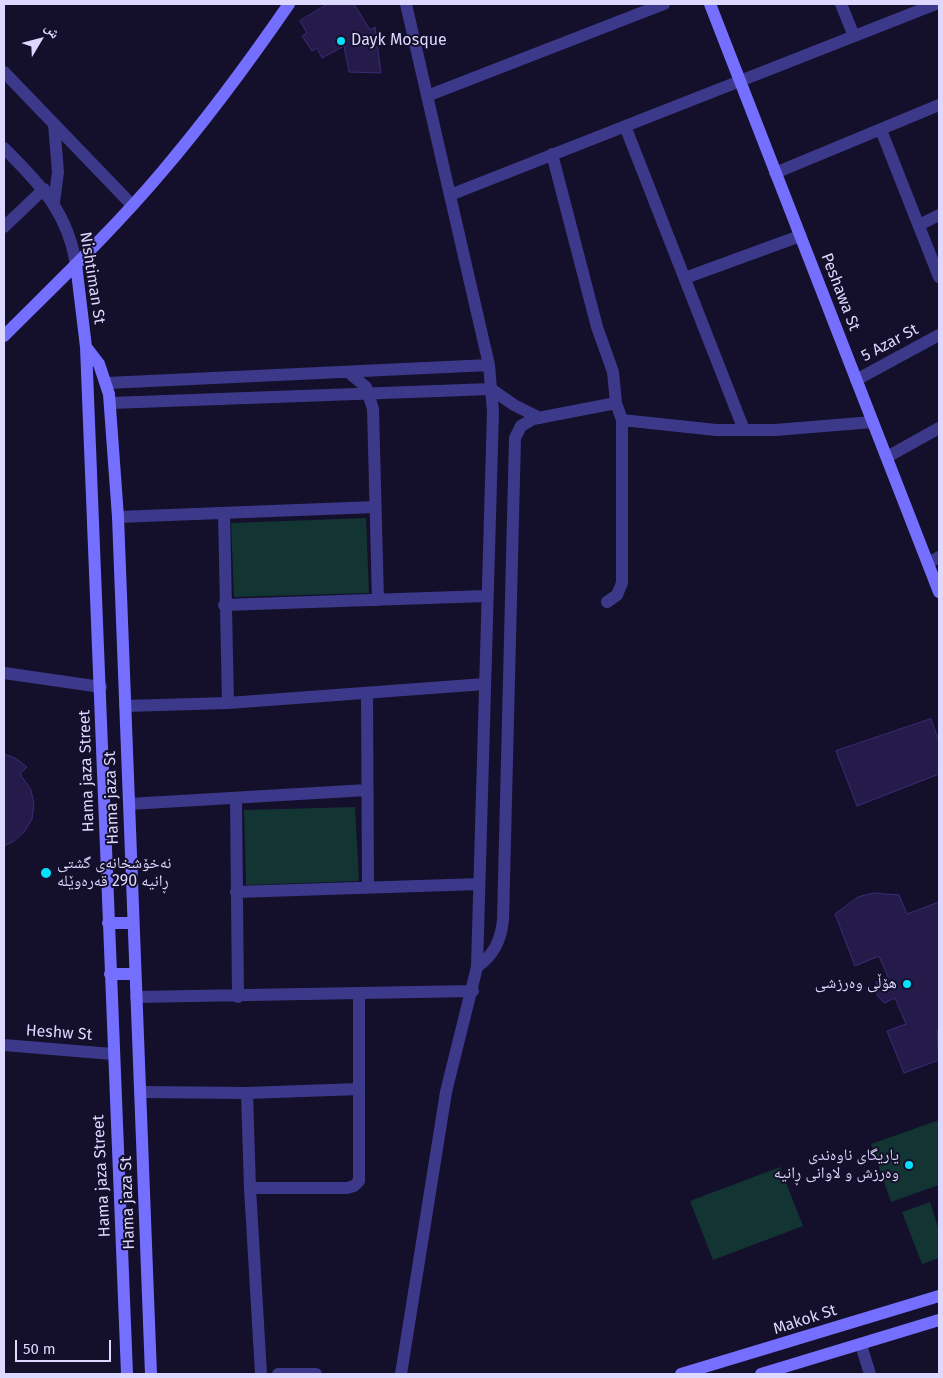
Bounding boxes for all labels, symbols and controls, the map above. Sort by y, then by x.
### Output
north arrow [15,15,65,65]
text: ش [41,20,64,42]
place label: Dayk Mosque [351,31,447,51]
marker: Dayk Mosque [335,35,347,47]
street label: Nishtiman St [75,231,109,325]
street label: Peshawa St [816,250,864,334]
street label: 5 Azar St [858,320,922,366]
street label: Hama jaza Street [75,709,99,833]
street label: Hama jaza St [101,751,123,845]
place label: نەخۆشخانەی گشتی ڕانیە 290 قەرەوێلە [57,854,171,892]
marker: نەخۆشخانەی گشتی ڕانیە 290 قەرەوێلە [39,866,53,880]
place label: هۆڵی وەرزشی [815,974,897,994]
marker: هۆڵی وەرزشی [901,978,913,990]
street label: Heshw St [25,1021,93,1045]
street label: Hama jaza Street [89,1114,115,1238]
place label: یاریگای ناوەندی وەرزش و لاوانی ڕانیە [774,1146,899,1184]
street label: Hama jaza St [117,1156,139,1250]
marker: یاریگای ناوەندی وەرزش و لاوانی ڕانیە [903,1159,915,1171]
street label: Makok St [771,1301,839,1339]
scale bar [18,1330,114,1362]
text: 50 m [23,1340,56,1358]

